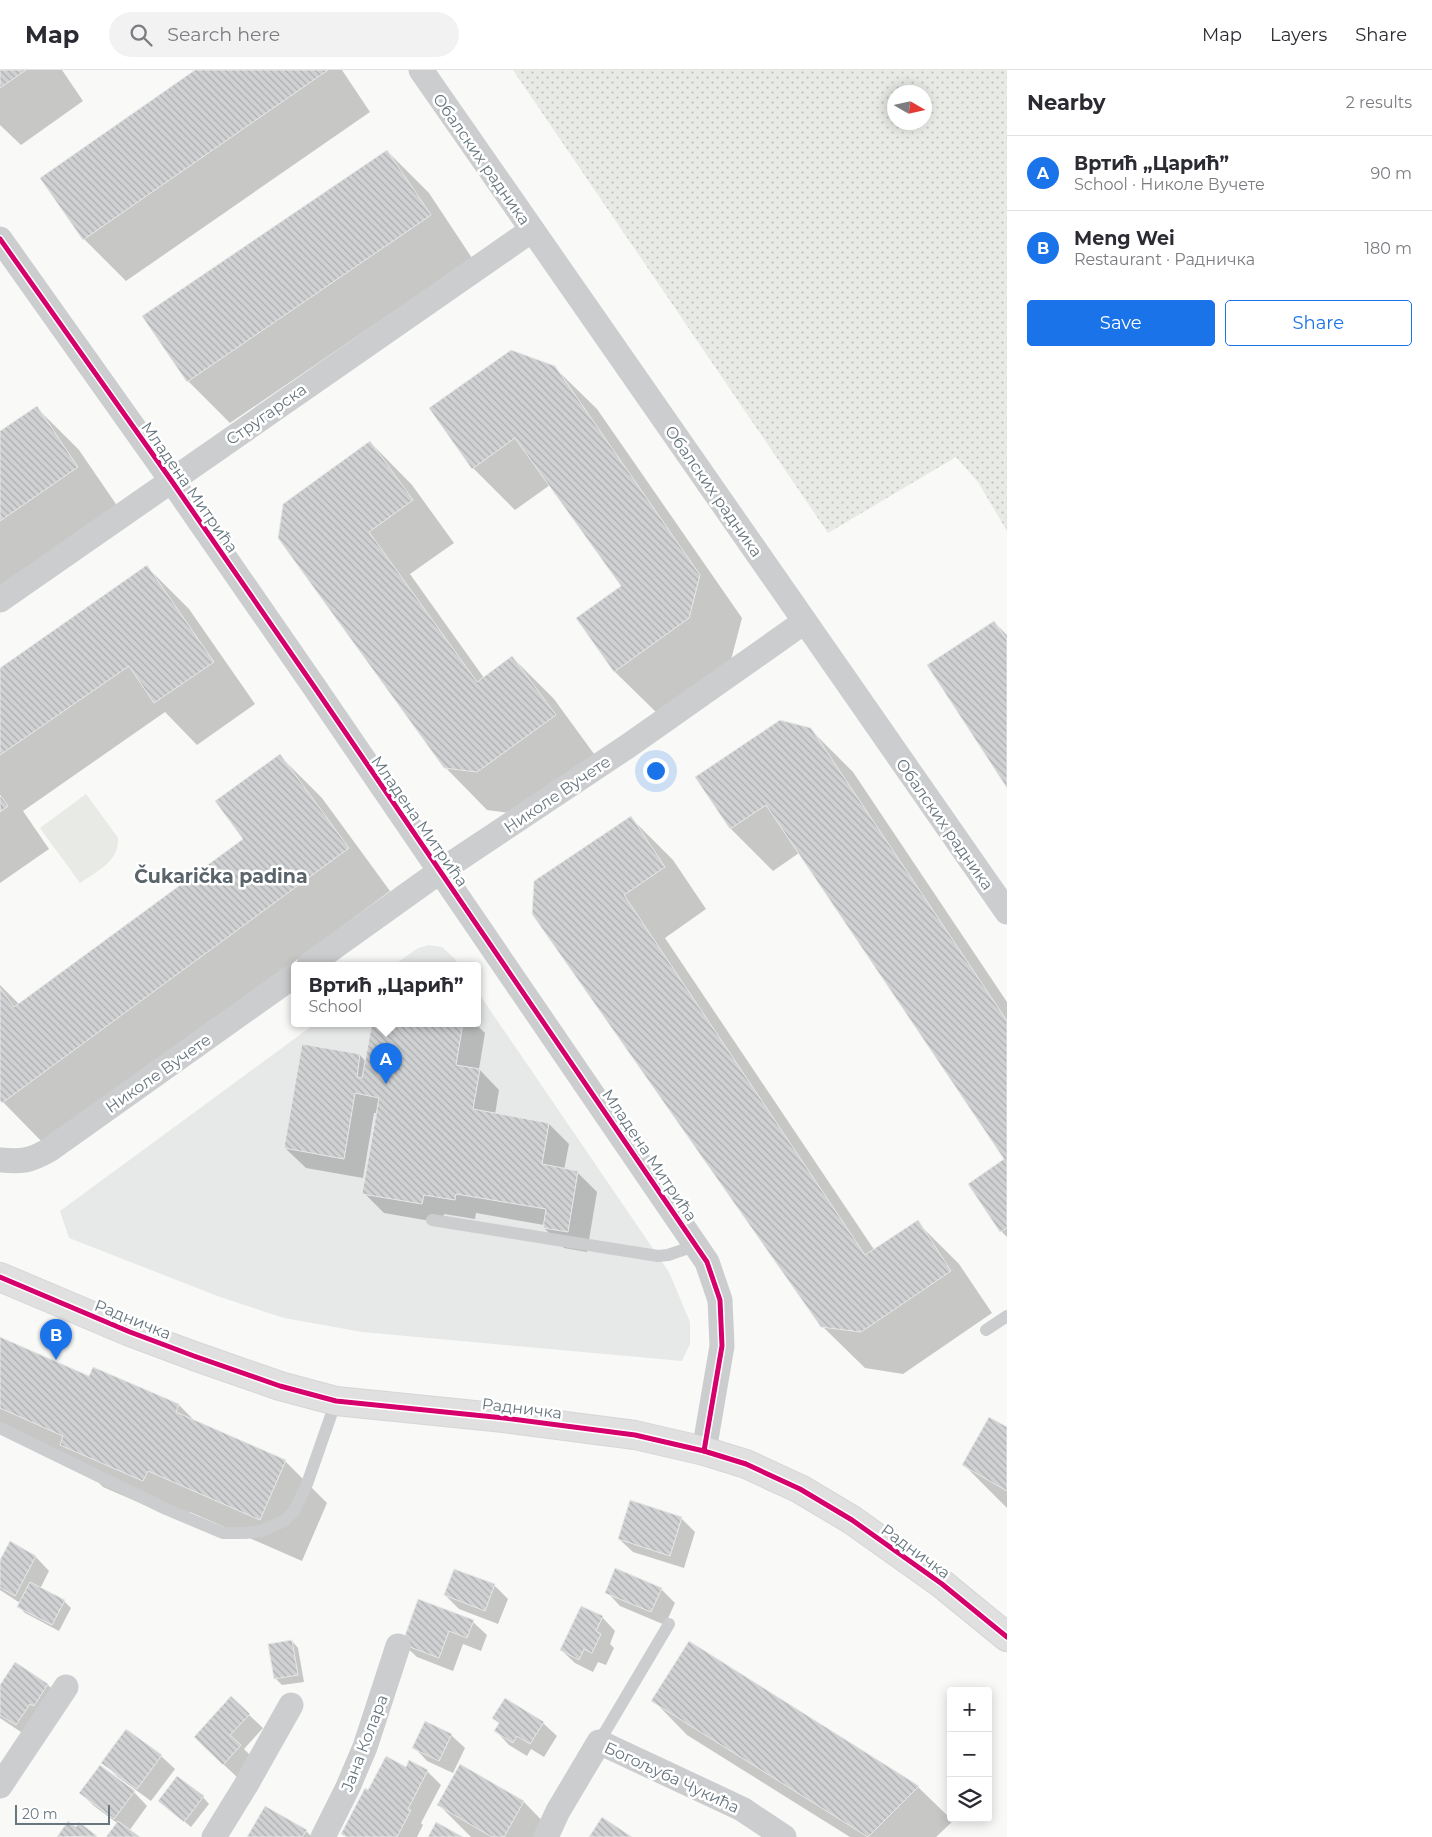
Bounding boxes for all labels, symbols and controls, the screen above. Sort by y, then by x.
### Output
search box [109,12,459,57]
text: Map [25,20,79,49]
icon: search [127,21,155,49]
text: Search here [167,23,280,46]
text: Map [1202,24,1242,46]
text: Layers [1270,24,1327,46]
text: Share [1355,24,1407,46]
north arrow [887,85,932,130]
street label: Обалских радника [429,90,534,229]
text: Nearby [1027,90,1106,115]
text: 2 results [1346,93,1412,112]
text: Вртић „Царић” [1074,152,1229,175]
text: A [1037,164,1049,183]
text: 90 m [1370,164,1412,183]
text: School · Николе Вучете [1074,175,1265,194]
text: Meng Wei [1074,227,1175,250]
text: B [1037,239,1049,258]
text: 180 m [1364,239,1412,258]
text: Restaurant · Радничка [1074,250,1255,269]
button: Save [1027,300,1215,346]
button: Share [1225,300,1412,346]
street label: Стругарска [222,380,310,449]
street label: Младена Митрића [137,418,242,556]
street label: Обалских радника [661,422,766,561]
street label: Младена Митрића [367,752,472,890]
street label: Николе Вучете [500,752,614,837]
street label: Обалских радника [892,755,997,894]
your location [643,758,669,784]
district label: Čukarička padina [134,864,308,888]
popup [291,962,481,1027]
text: Вртић „Царић” [308,974,464,997]
text: School [308,997,362,1016]
street label: Николе Вучете [102,1030,215,1117]
pin: A [370,1043,402,1084]
street label: Младена Митрића [598,1086,701,1225]
street label: Радничка [92,1296,174,1343]
pin: B [40,1319,72,1360]
street label: Радничка [481,1394,563,1423]
street label: Радничка [877,1520,954,1583]
map controls [947,1687,992,1822]
button: + [947,1687,992,1732]
street label: Јана Колара [337,1692,392,1795]
button: − [947,1732,992,1777]
street label: Богољуба Чукића [601,1738,742,1817]
button: layers [947,1777,992,1822]
scale bar [15,1802,110,1825]
text: 20 m [22,1805,58,1823]

